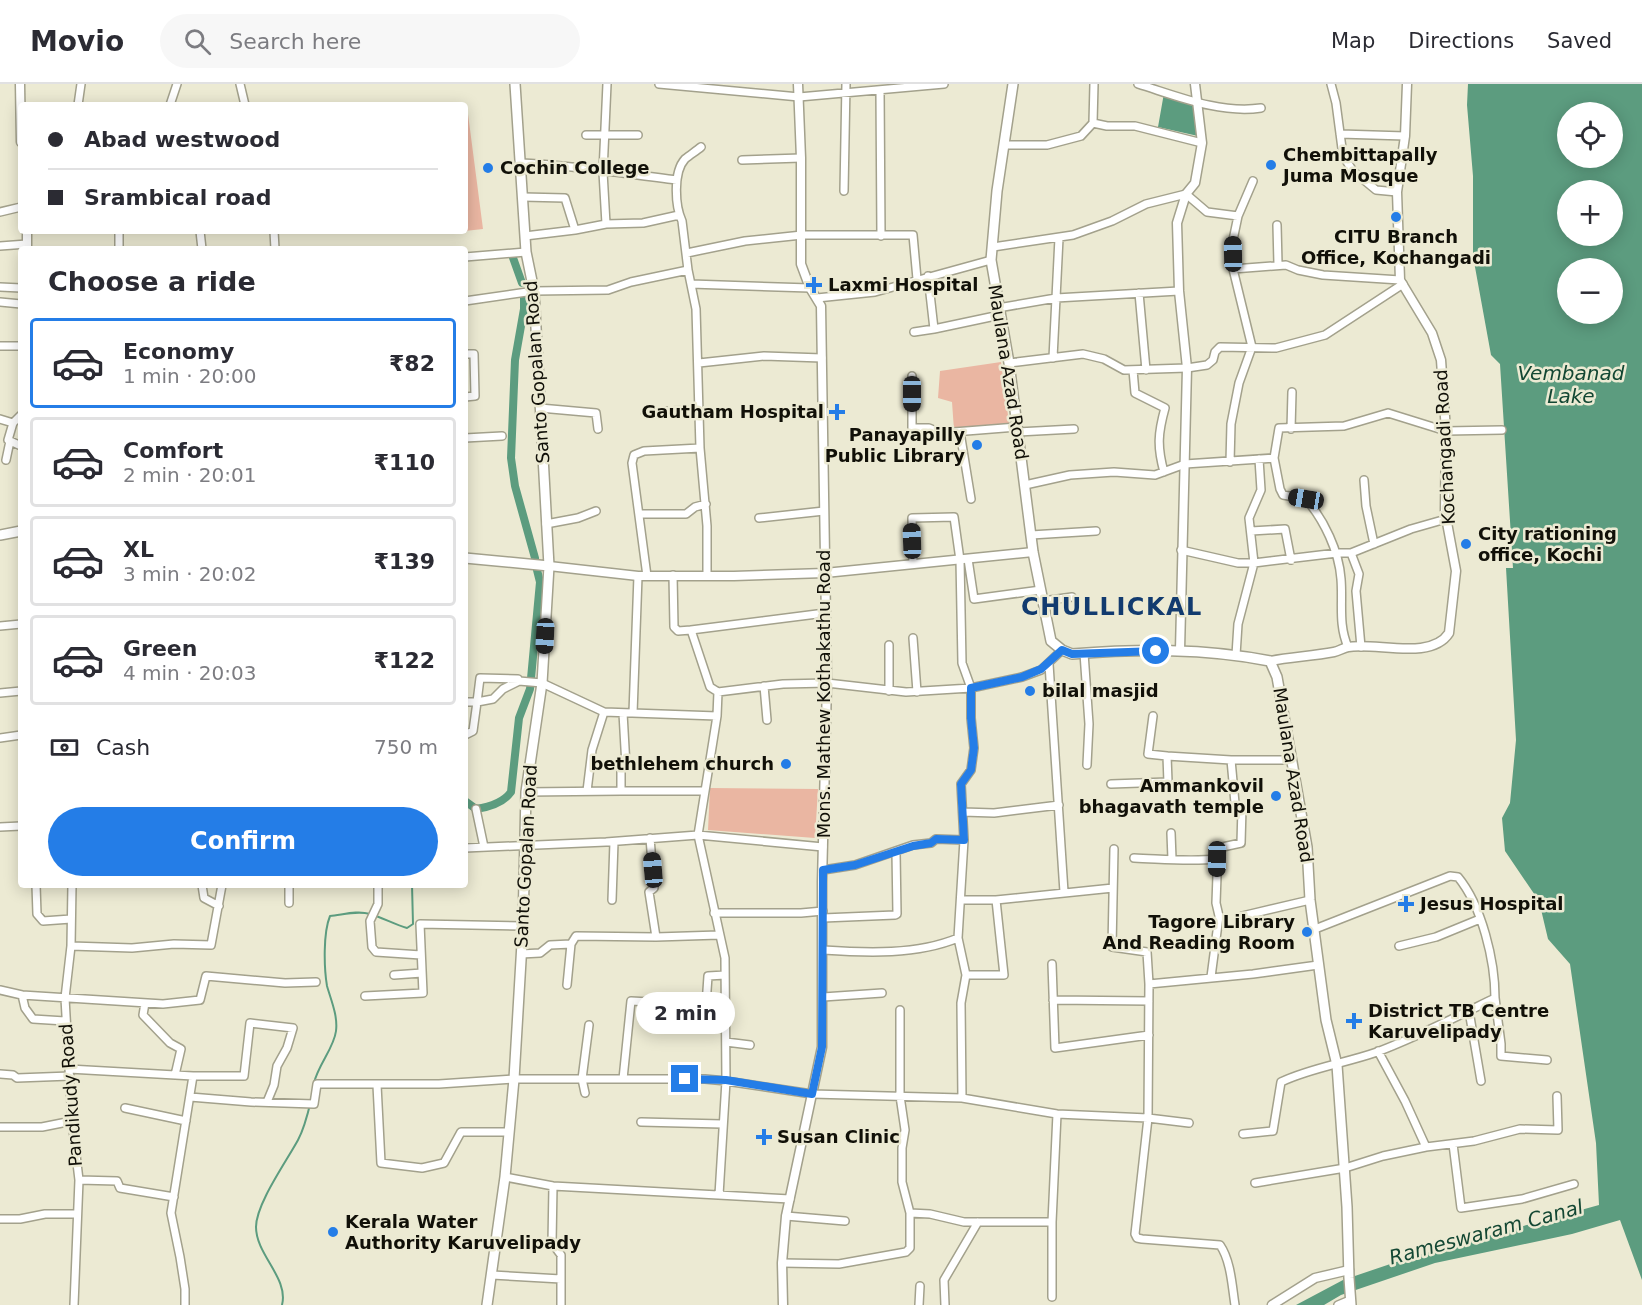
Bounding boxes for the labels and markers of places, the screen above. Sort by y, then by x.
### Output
place label: Chembittapally Juma Mosque [1281,144,1438,186]
place label: Cochin College [500,157,650,178]
marker: Chembittapally Juma Mosque [1264,158,1278,172]
marker: Cochin College [481,161,495,175]
marker: CITU Branch Office, Kochangadi [1389,210,1403,224]
place label: CITU Branch Office, Kochangadi [1301,226,1491,268]
place label: Laxmi Hospital [828,274,979,295]
marker: Laxmi Hospital [805,276,823,294]
place label: Gautham Hospital [642,401,824,422]
marker: Gautham Hospital [828,403,846,421]
place label: Panayapilly Public Library [825,424,965,466]
marker: Panayapilly Public Library [970,438,984,452]
place label: City rationing office, Kochi [1478,523,1617,565]
marker: City rationing office, Kochi [1459,537,1473,551]
place label: bilal masjid [1042,680,1159,701]
marker: bilal masjid [1023,684,1037,698]
place label: bethlehem church [590,753,774,774]
marker: bethlehem church [779,757,793,771]
place label: Ammankovil bhagavath temple [1079,775,1264,817]
marker: Ammankovil bhagavath temple [1269,789,1283,803]
place label: Jesus Hospital [1418,893,1564,914]
marker: Jesus Hospital [1397,895,1415,913]
place label: Tagore Library And Reading Room [1103,911,1295,953]
marker: Tagore Library And Reading Room [1300,925,1314,939]
place label: District TB Centre Karuvelipady [1368,1000,1549,1042]
marker: District TB Centre Karuvelipady [1345,1012,1363,1030]
place label: Susan Clinic [777,1126,900,1147]
marker: Susan Clinic [755,1128,773,1146]
place label: Kerala Water Authority Karuvelipady [345,1211,581,1253]
marker: Kerala Water Authority Karuvelipady [326,1225,340,1239]

